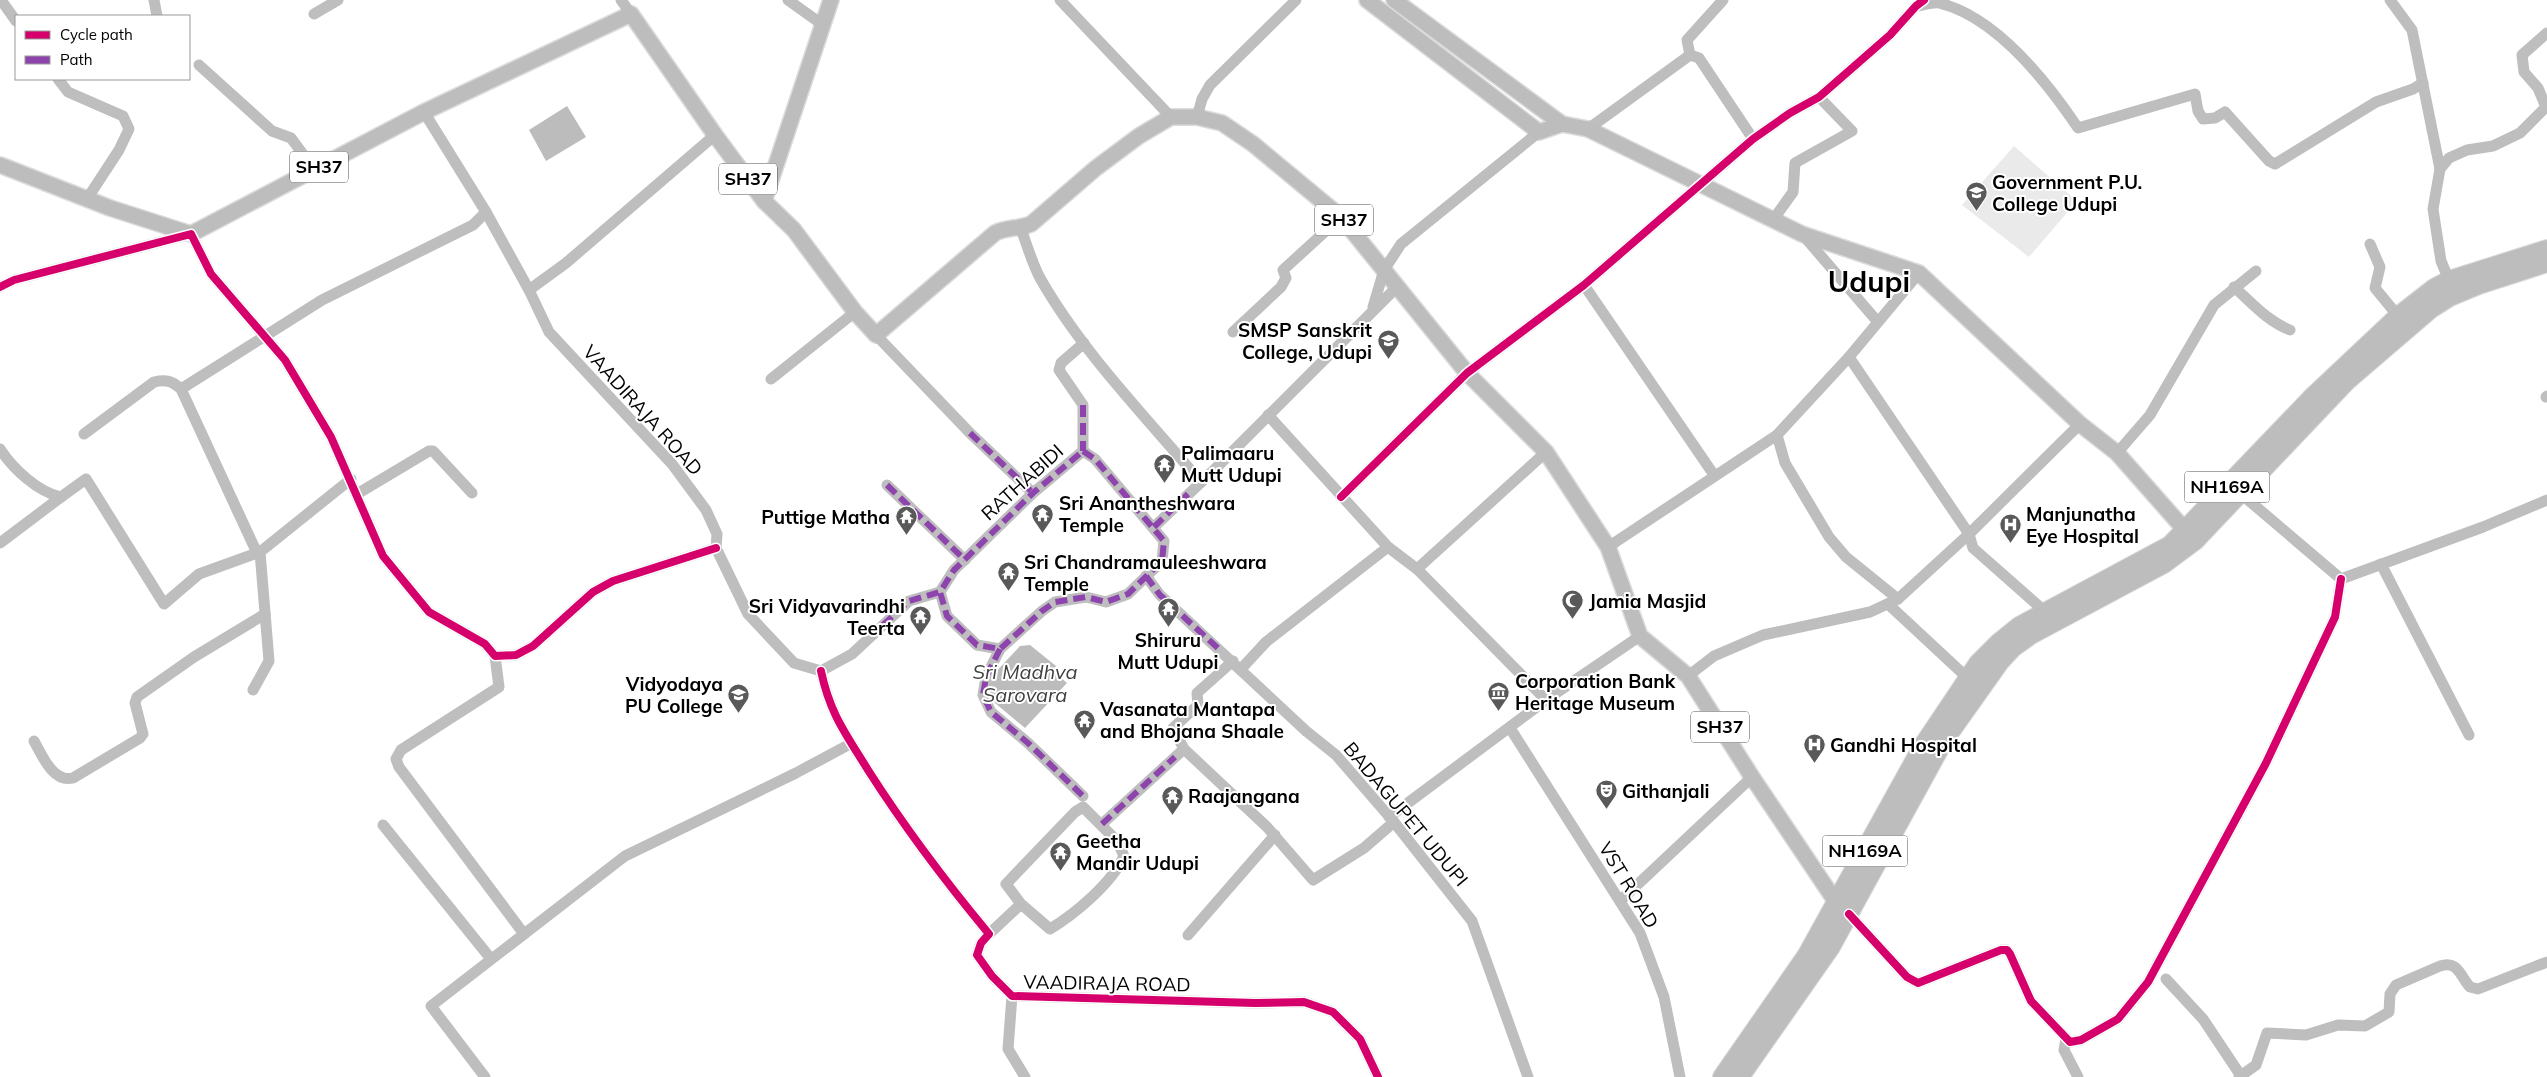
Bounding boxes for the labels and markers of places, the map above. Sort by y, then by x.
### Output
place label: Government P.U. College Udupi [1992,170,2142,216]
school or university icon: Government P.U. College Udupi [1964,181,1988,212]
place label: SMSP Sanskrit College, Udupi [1238,318,1372,364]
school or university icon: SMSP Sanskrit College, Udupi [1376,329,1400,360]
place label: Palimaaru Mutt Udupi [1181,441,1282,487]
temple icon: Palimaaru Mutt Udupi [1153,452,1177,483]
place label: Sri Anantheshwara Temple [1059,491,1235,537]
temple icon: Sri Anantheshwara Temple [1031,502,1055,533]
place label: Manjunatha Eye Hospital [2026,502,2139,548]
place label: Puttige Matha [761,505,890,529]
temple icon: Puttige Matha [894,505,918,536]
hospital icon: Manjunatha Eye Hospital [1998,513,2022,544]
place label: Sri Chandramauleeshwara Temple [1024,550,1267,596]
temple icon: Sri Chandramauleeshwara Temple [996,561,1020,592]
mosque icon: Jamia Masjid [1561,589,1585,620]
place label: Jamia Masjid [1589,589,1706,613]
place label: Sri Vidyavarindhi Teerta [749,594,905,640]
temple icon: Shiruru Mutt Udupi [1156,597,1180,628]
temple icon: Sri Vidyavarindhi Teerta [909,605,933,636]
place label: Shiruru Mutt Udupi [1118,628,1218,674]
place label: Corporation Bank Heritage Museum [1515,669,1676,715]
place label: Vidyodaya PU College [625,672,723,718]
museum icon: Corporation Bank Heritage Museum [1487,680,1511,711]
school or university icon: Vidyodaya PU College [727,683,751,714]
place label: Vasanata Mantapa and Bhojana Shaale [1099,697,1284,743]
temple icon: Vasanata Mantapa and Bhojana Shaale [1072,708,1096,739]
hospital icon: Gandhi Hospital [1802,733,1826,764]
place label: Gandhi Hospital [1830,733,1977,757]
theatre icon: Githanjali [1594,779,1618,810]
place label: Githanjali [1622,779,1710,803]
temple icon: Raajangana [1160,784,1184,815]
place label: Raajangana [1188,784,1300,808]
place label: Geetha Mandir Udupi [1076,829,1199,875]
temple icon: Geetha Mandir Udupi [1048,840,1072,871]

